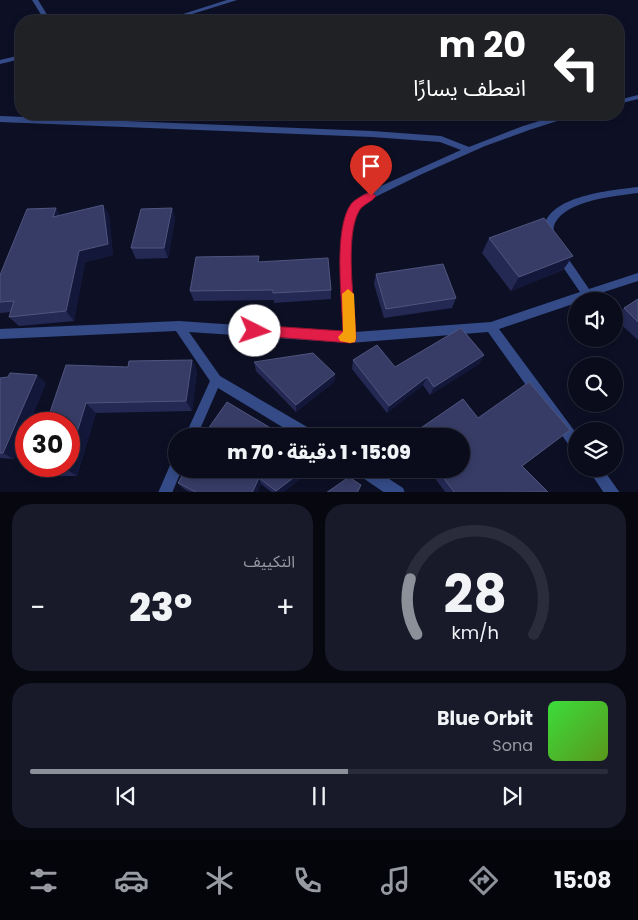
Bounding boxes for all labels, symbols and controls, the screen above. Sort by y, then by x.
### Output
text: 20 m [439,20,526,69]
icon: left [544,35,609,100]
text: انعطف يسارًا [413,73,526,104]
pin [350,145,392,196]
icon: arrive [357,152,385,180]
map controls [568,292,623,477]
button: sound [568,292,623,347]
position arrow [228,304,280,356]
button: search [568,357,623,412]
speed limit sign: 30 [15,412,80,477]
button: layers [568,422,623,477]
text: 15:09 · 1 دقيقة · 70 m [227,439,411,466]
text: التكييف [243,550,295,573]
text: 28 [444,558,507,631]
text: 23° [129,581,192,634]
text: − [30,588,45,627]
text: + [276,588,295,627]
text: km/h [452,620,499,645]
text: Blue Orbit [437,705,533,732]
text: Sona [492,734,533,757]
icon: previous [112,782,140,810]
icon: pause [305,782,333,810]
icon: next [498,782,526,810]
icon: filters [26,863,61,898]
icon: car [114,863,149,898]
icon: climate [202,863,237,898]
icon: phone [290,863,325,898]
icon: music [378,863,413,898]
icon: directions [466,863,501,898]
text: 15:08 [554,865,612,896]

